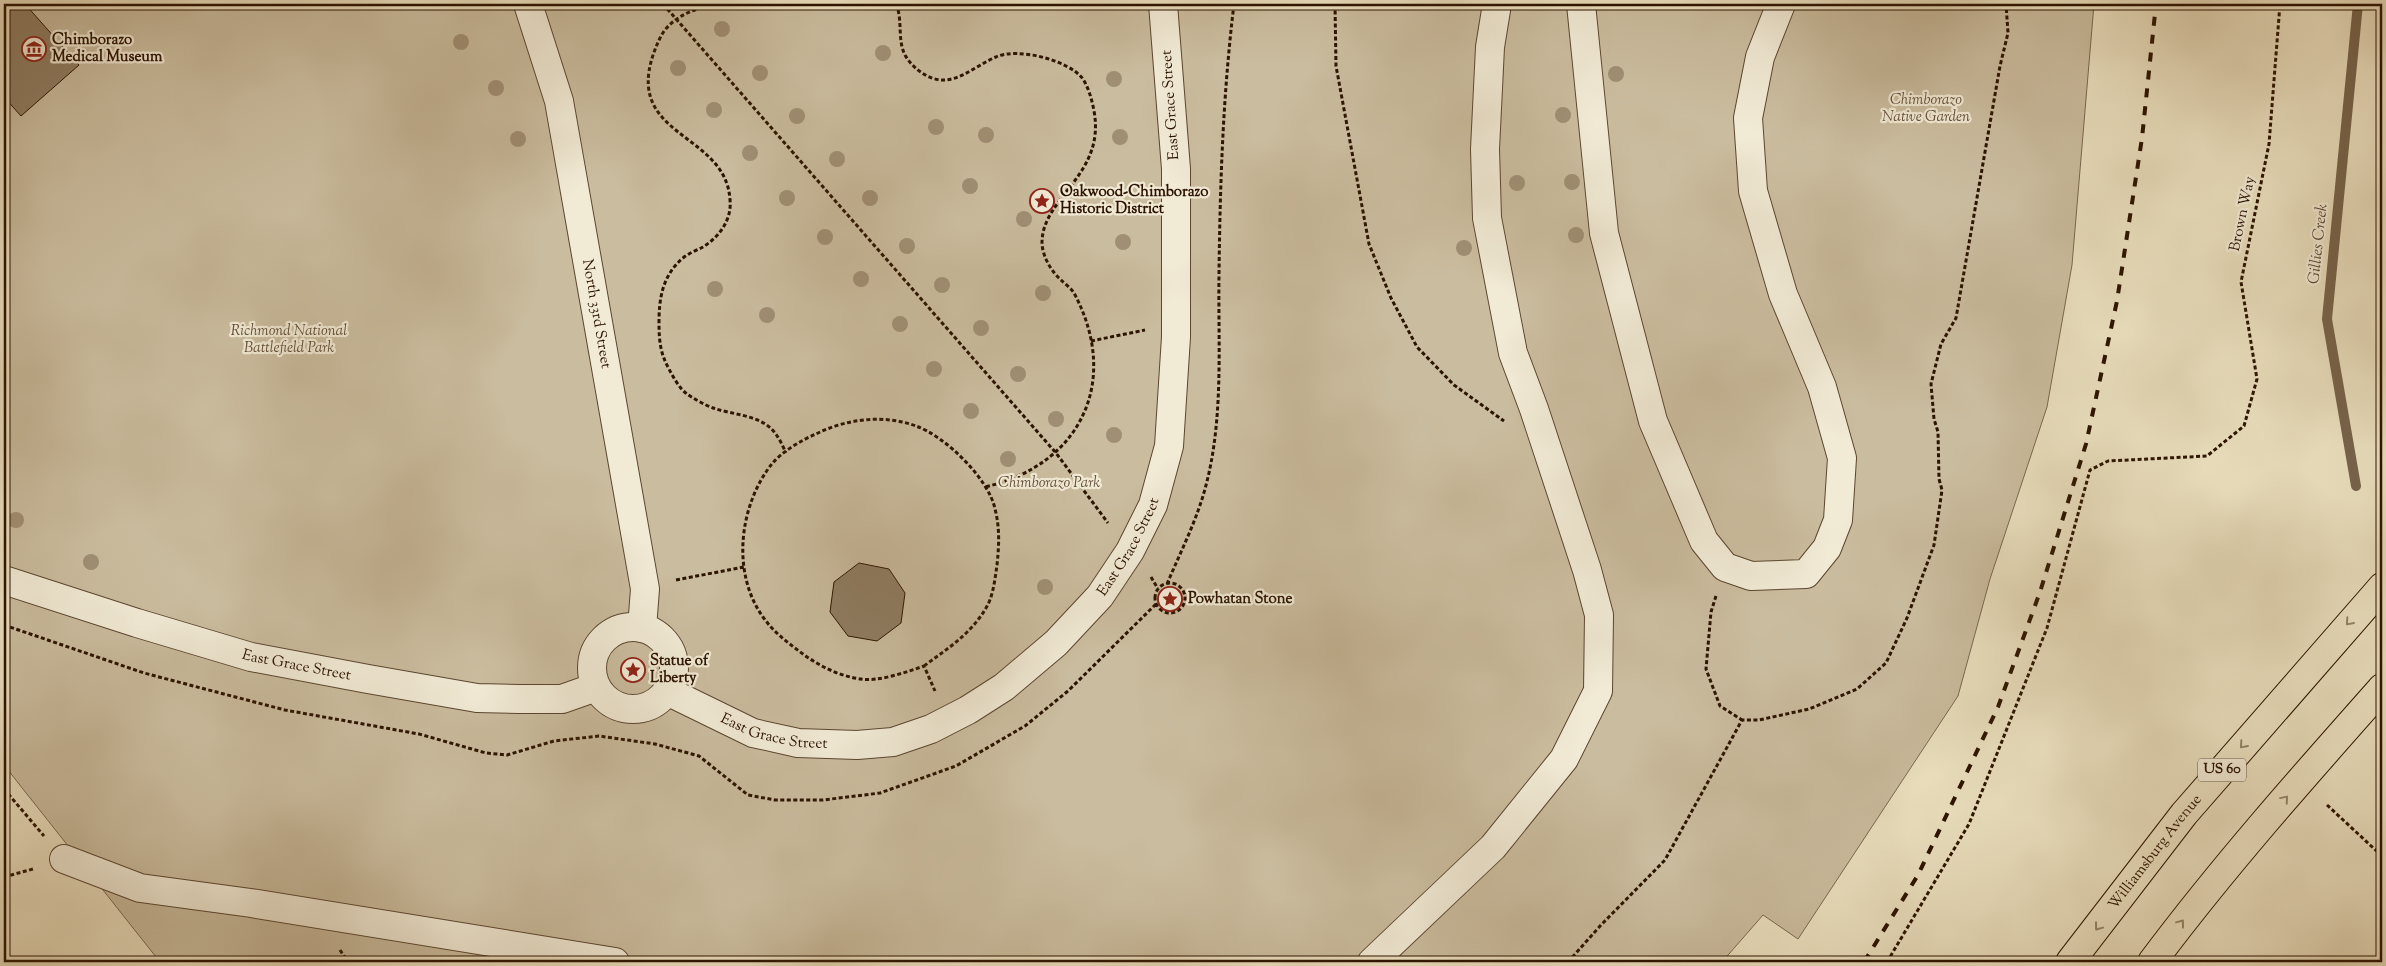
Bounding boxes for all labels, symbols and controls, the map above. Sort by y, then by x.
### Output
place label: Chimborazo Medical Museum [52,30,163,68]
museum icon: Chimborazo Medical Museum [21,36,47,62]
street label: East Grace Street [1157,49,1185,161]
park label: Chimborazo Native Garden [1882,90,1970,128]
street label: Brown Way [2225,174,2261,253]
place label: Oakwood-Chimborazo Historic District [1060,182,1208,220]
place icon: Oakwood-Chimborazo Historic District [1029,188,1055,214]
water label: Gillies Creek [2303,203,2335,285]
street label: North 33rd Street [577,257,616,370]
park label: Richmond National Battlefield Park [231,321,347,359]
park label: Chimborazo Park [998,473,1100,494]
street label: East Grace Street [1092,496,1165,600]
place icon: Powhatan Stone [1157,586,1183,612]
place label: Powhatan Stone [1188,589,1292,610]
one-way arrow [2346,617,2355,626]
street label: East Grace Street [239,644,353,686]
place label: Statue of Liberty [650,651,710,689]
place icon: Statue of Liberty [620,657,646,683]
street label: East Grace Street [717,708,828,754]
one-way arrow [2240,740,2249,749]
road number: US 60 [2198,758,2246,782]
street label: Williamsburg Avenue [2103,790,2207,914]
one-way arrow [2279,795,2288,804]
one-way arrow [2175,920,2183,929]
one-way arrow [2095,921,2103,930]

